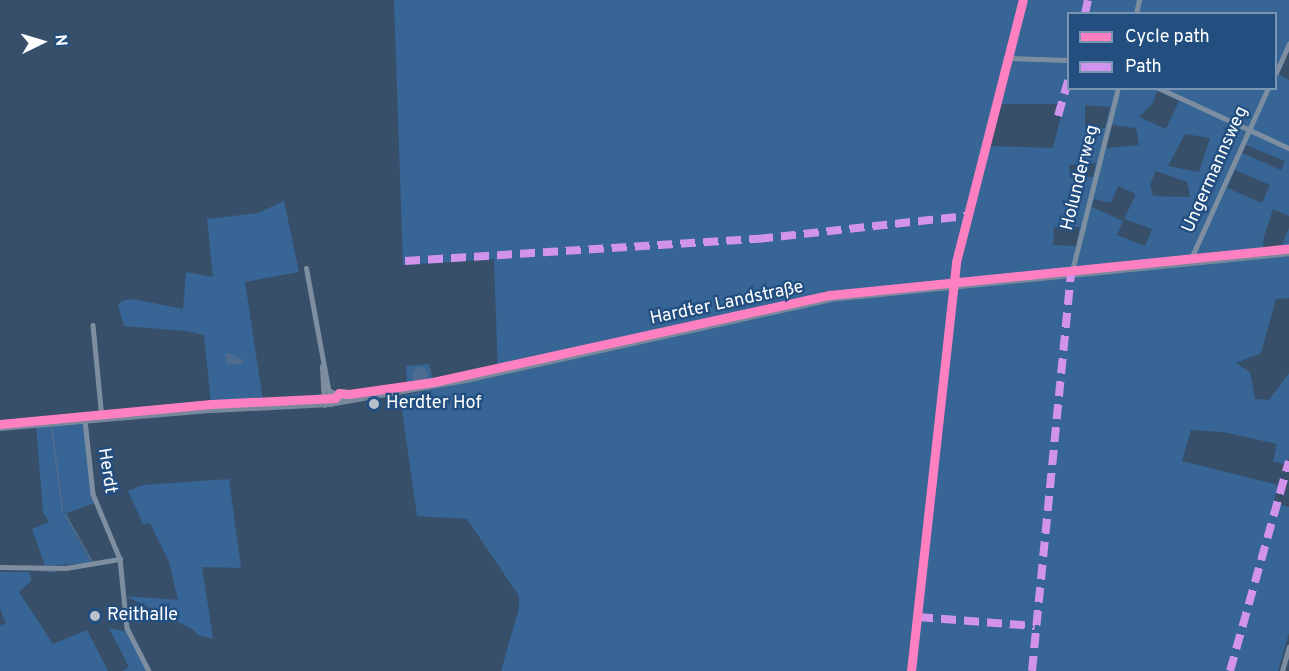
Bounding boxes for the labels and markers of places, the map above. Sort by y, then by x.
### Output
place label: Herdter Hof [386,393,481,415]
marker: Herdter Hof [367,397,381,411]
place label: Reithalle [107,605,178,627]
marker: Reithalle [88,609,102,623]

